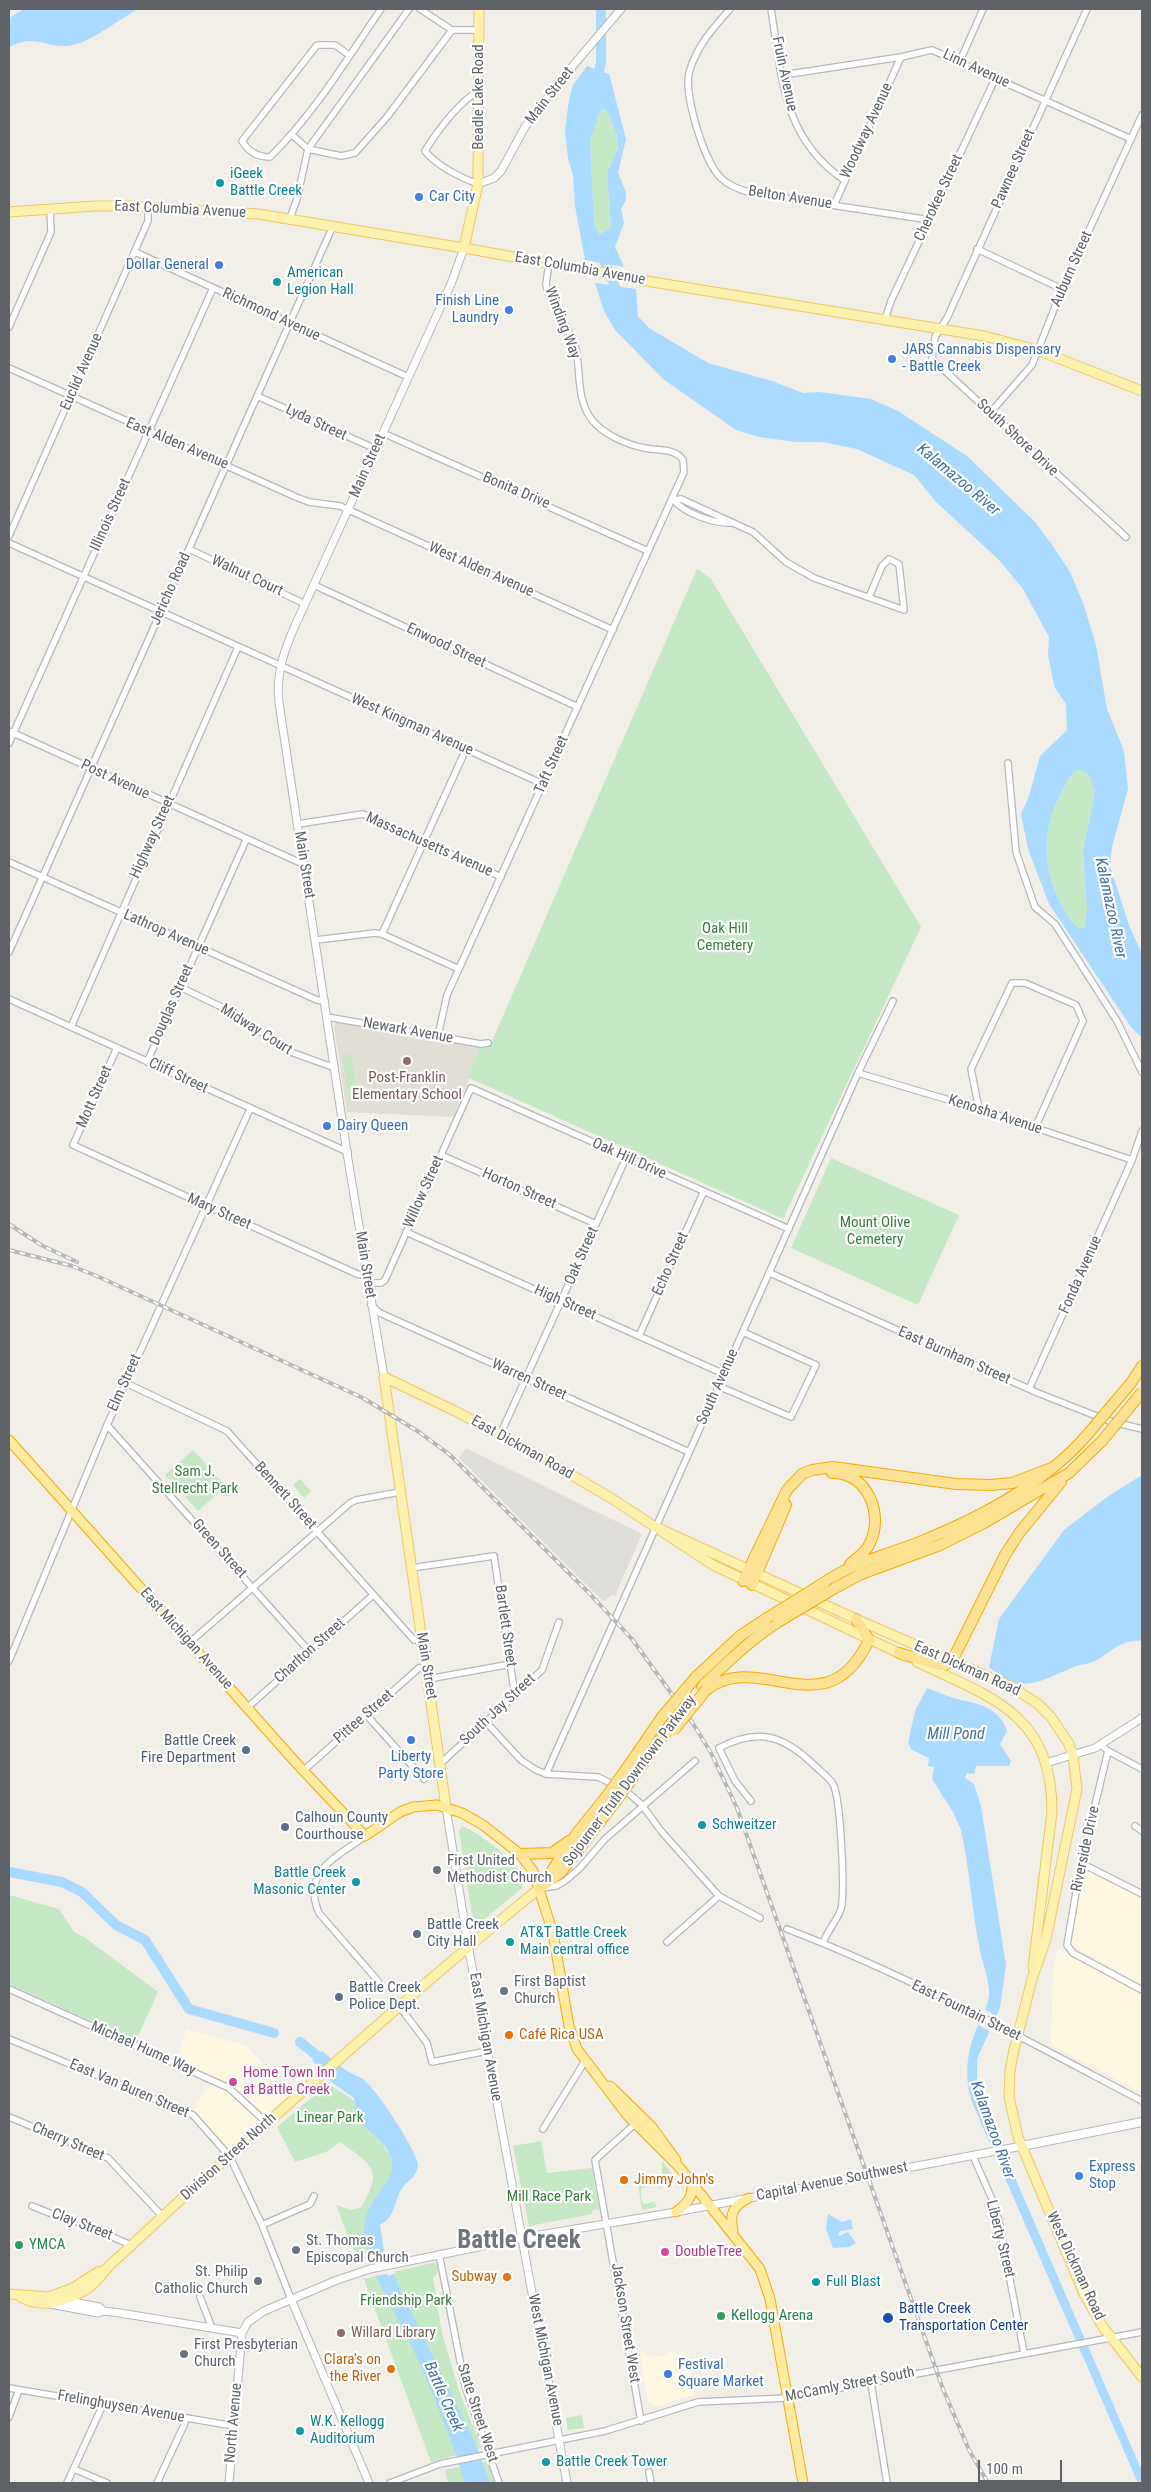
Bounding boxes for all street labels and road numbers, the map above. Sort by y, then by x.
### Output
street label: Fruin Avenue [767,35,801,113]
street label: Beadle Lake Road [470,44,488,150]
street label: Linn Avenue [940,46,1012,92]
street label: Main Street [522,64,578,128]
street label: Woodway Avenue [837,80,897,182]
street label: Pawnee Street [988,126,1040,212]
street label: Cherokee Street [911,152,967,244]
street label: Belton Avenue [747,183,833,213]
street label: East Columbia Avenue [114,198,246,222]
street label: Auburn Street [1047,228,1097,310]
street label: East Columbia Avenue [513,249,647,289]
street label: Winding Way [540,284,584,362]
street label: Richmond Avenue [219,285,323,345]
street label: Euclid Avenue [57,331,107,413]
street label: South Shore Drive [972,396,1062,480]
street label: Lyda Street [283,401,349,445]
street label: East Alden Avenue [123,414,231,474]
street label: Main Street [346,431,390,501]
street label: Bonita Drive [480,469,552,513]
street label: Illinois Street [87,476,135,554]
street label: West Alden Avenue [426,539,536,601]
street label: Jericho Road [147,550,195,628]
street label: Walnut Court [208,552,286,600]
street label: Enwood Street [403,620,489,672]
street label: West Kingman Avenue [348,690,476,760]
street label: Taft Street [531,733,573,797]
street label: Post Avenue [78,756,152,804]
street label: Highway Street [127,793,179,881]
street label: Massachusetts Avenue [363,809,495,881]
street label: Main Street [290,830,318,900]
street label: Lathrop Avenue [120,906,212,960]
street label: Douglas Street [146,962,198,1048]
street label: Midway Court [217,1001,295,1059]
street label: Newark Avenue [362,1014,454,1048]
street label: Cliff Street [145,1054,211,1098]
street label: Mott Street [73,1063,117,1131]
street label: Kenosha Avenue [946,1091,1044,1139]
street label: Oak Hill Drive [589,1135,669,1183]
street label: Willow Street [400,1153,448,1231]
street label: Horton Street [479,1165,559,1213]
street label: Mary Street [184,1190,254,1234]
street label: Oak Street [561,1224,603,1288]
street label: Echo Street [649,1229,693,1299]
street label: Main Street [351,1230,379,1300]
street label: Fonda Avenue [1056,1233,1106,1317]
street label: High Street [531,1281,599,1325]
street label: East Burnham Street [895,1323,1013,1389]
street label: South Avenue [693,1346,743,1428]
street label: Elm Street [104,1352,146,1414]
street label: Warren Street [489,1355,569,1405]
street label: East Dickman Road [468,1412,576,1484]
street label: Bennett Street [250,1459,320,1533]
street label: Green Street [188,1516,250,1582]
street label: Bartlett Street [490,1584,520,1668]
street label: East Michigan Avenue [136,1585,236,1693]
street label: Charlton Street [271,1615,349,1687]
street label: Main Street [412,1631,440,1701]
street label: East Dickman Road [911,1638,1023,1700]
street label: South Jay Street [456,1670,540,1750]
street label: Pittee Street [330,1686,398,1748]
street label: Sojourner Truth Downtown Parkway [560,1692,700,1870]
street label: Riverside Drive [1068,1804,1104,1894]
street label: East Michigan Avenue [465,1971,505,2103]
street label: East Fountain Street [908,1977,1024,2045]
street label: Michael Hume Way [88,2018,198,2080]
street label: East Van Buren Street [67,2056,191,2122]
street label: Division Street North [177,2109,281,2205]
street label: Cherry Street [29,2119,107,2165]
street label: Capital Avenue Southwest [755,2158,909,2206]
street label: Liberty Street [982,2198,1018,2280]
street label: Clay Street [49,2205,115,2245]
street label: West Dickman Road [1042,2209,1108,2323]
street label: Jackson Street West [607,2262,643,2384]
street label: West Michigan Avenue [523,2293,567,2427]
street label: State Street West [453,2362,501,2464]
street label: McCamly Street South [784,2364,916,2406]
street label: North Avenue [222,2382,246,2464]
street label: Frelinghuysen Avenue [56,2387,186,2427]

